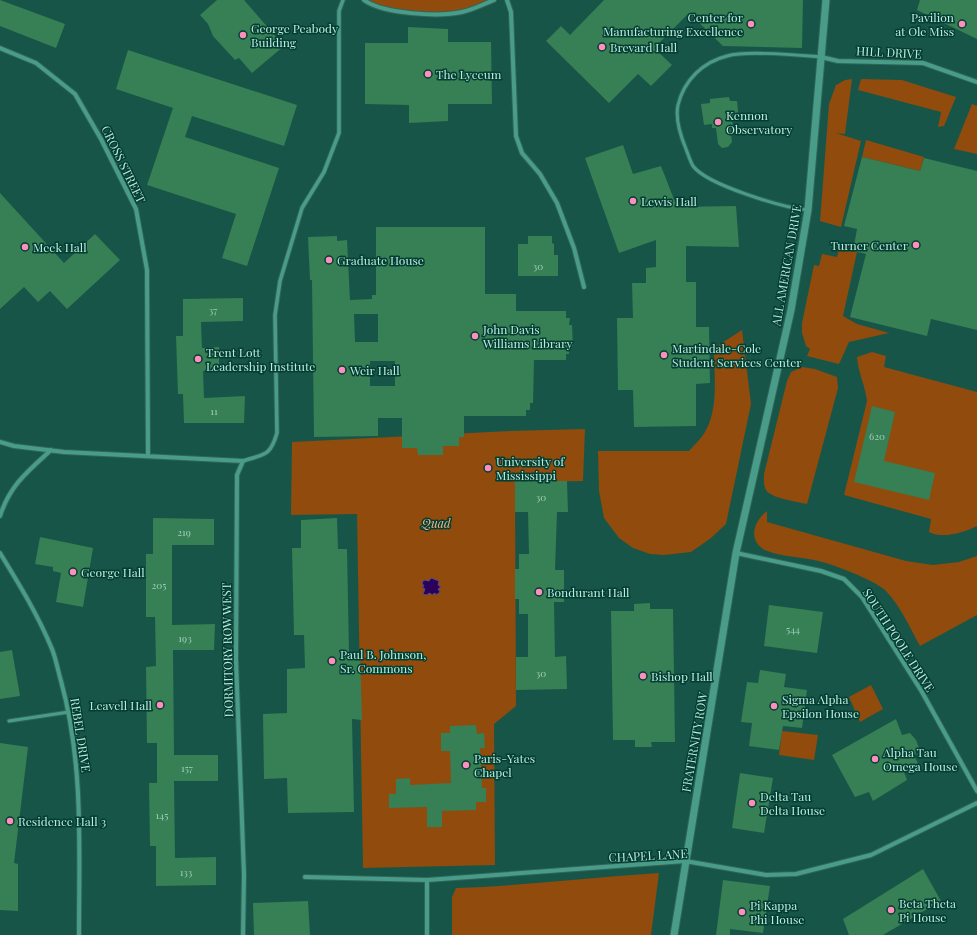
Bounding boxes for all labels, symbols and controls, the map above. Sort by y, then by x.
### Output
place label: Center for Manufacturing Excellence [603,9,744,39]
place label: Pavilion at Ole Miss [895,9,954,39]
marker: Center for Manufacturing Excellence [746,19,756,29]
marker: Pavilion at Ole Miss [957,19,967,29]
place label: George Peabody Building [251,20,338,50]
marker: George Peabody Building [238,30,248,40]
place label: Brevard Hall [610,39,678,55]
marker: Brevard Hall [597,42,607,52]
street label: HILL DRIVE [856,42,922,62]
place label: The Lyceum [436,66,502,82]
marker: The Lyceum [423,69,433,79]
place label: Kennon Observatory [726,107,792,137]
marker: Kennon Observatory [713,117,723,127]
street label: CROSS STREET [98,122,150,206]
place label: Lewis Hall [641,193,698,209]
marker: Lewis Hall [628,196,638,206]
street label: ALL AMERICAN DRIVE [767,203,805,328]
place label: Turner Center [831,237,909,253]
place label: Meek Hall [33,239,87,255]
marker: Turner Center [911,240,921,250]
marker: Meek Hall [20,242,30,252]
place label: Graduate House [337,252,424,268]
marker: Graduate House [324,255,334,265]
house number: 30 [533,259,543,273]
house number: 37 [209,303,217,317]
place label: John Davis Williams Library [482,321,573,351]
marker: John Davis Williams Library [470,331,480,341]
place label: Martindale-Cole Student Services Center [672,340,802,370]
place label: Trent Lott Leadership Institute [206,344,315,374]
marker: Martindale-Cole Student Services Center [659,350,669,360]
marker: Trent Lott Leadership Institute [193,354,203,364]
place label: Weir Hall [349,362,400,378]
marker: Weir Hall [337,365,347,375]
house number: 11 [210,404,218,418]
house number: 620 [869,429,885,443]
place label: University of Mississippi [496,453,565,483]
marker: University of Mississippi [483,463,493,473]
house number: 30 [536,490,546,504]
park label: Quad [421,515,451,531]
house number: 219 [177,525,191,539]
place label: George Hall [81,564,145,580]
marker: George Hall [68,567,78,577]
house number: 205 [152,578,166,592]
street label: DORMITORY ROW WEST [218,582,236,717]
place label: Bondurant Hall [547,584,630,600]
street label: SOUTH POOLE DRIVE [860,585,938,695]
marker: Bondurant Hall [534,587,544,597]
house number: 544 [786,622,800,636]
house number: 193 [178,631,192,645]
place label: Paul B. Johnson, Sr. Commons [340,646,426,676]
marker: Paul B. Johnson, Sr. Commons [327,656,337,666]
house number: 30 [536,666,546,680]
place label: Bishop Hall [651,668,713,684]
marker: Bishop Hall [638,671,648,681]
street label: FRATERNITY ROW [677,691,711,793]
place label: Sigma Alpha Epsilon House [782,691,859,721]
street label: REBEL DRIVE [67,697,95,773]
place label: Leavell Hall [89,697,153,713]
marker: Leavell Hall [155,700,165,710]
marker: Sigma Alpha Epsilon House [769,701,779,711]
place label: Alpha Tau Omega House [882,744,958,774]
place label: Paris-Yates Chapel [474,750,535,780]
marker: Alpha Tau Omega House [870,754,880,764]
marker: Paris-Yates Chapel [461,760,471,770]
house number: 157 [181,761,193,775]
place label: Delta Tau Delta House [760,788,825,818]
marker: Delta Tau Delta House [747,798,757,808]
house number: 145 [156,808,168,822]
place label: Residence Hall 3 [18,813,106,829]
marker: Residence Hall 3 [5,816,15,826]
street label: CHAPEL LANE [608,845,688,865]
house number: 133 [180,865,193,879]
place label: Beta Theta Pi House [899,895,956,925]
place label: Pi Kappa Phi House [750,897,804,927]
marker: Beta Theta Pi House [886,905,896,915]
marker: Pi Kappa Phi House [737,907,747,917]

